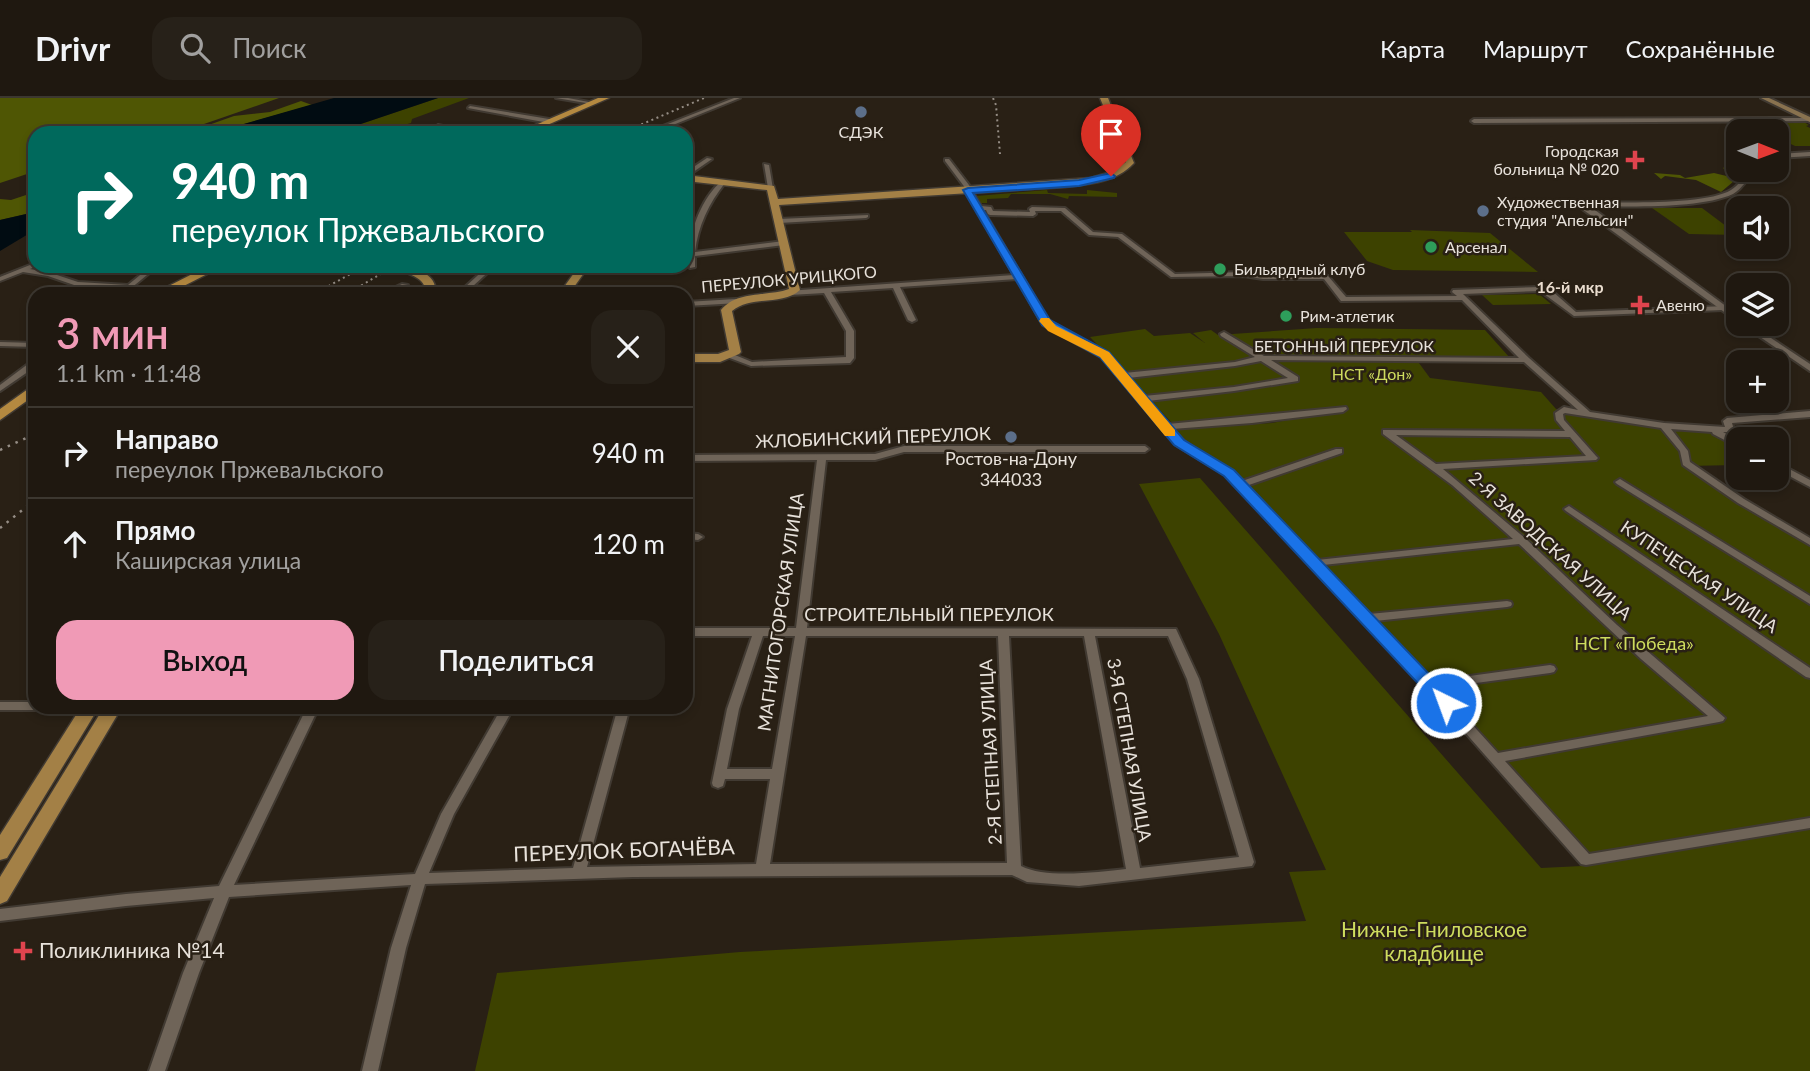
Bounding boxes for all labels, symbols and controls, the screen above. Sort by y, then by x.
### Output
search box [152,17,642,80]
text: Drivr [35,28,110,68]
icon: search [176,29,214,67]
text: Поиск [232,32,307,64]
text: Карта [1380,34,1445,63]
text: Маршрут [1483,34,1588,63]
text: Сохранённые [1626,34,1775,63]
marker: СДЭК [853,104,869,120]
pin [1081,104,1141,176]
icon: arrive [1092,115,1130,153]
north arrow [1726,119,1788,182]
map controls [1726,119,1789,490]
place label: СДЭК [839,122,884,141]
place label: Городская больница № 020 [1493,141,1619,178]
marker: Городская больница № 020 [1625,150,1645,170]
text: 940 m [171,151,309,209]
icon: right [56,154,147,245]
place label: Художественная студия "Апельсин" [1497,192,1633,229]
button: sound [1726,196,1789,259]
marker: Художественная студия "Апельсин" [1475,203,1491,219]
text: переулок Пржевальского [171,210,545,249]
place label: Арсенал [1445,237,1507,256]
marker: Арсенал [1423,239,1439,255]
place label: Бильярдный клуб [1234,259,1365,278]
street label: ПЕРЕУЛОК УРИЦКОГО [700,261,878,296]
marker: Бильярдный клуб [1212,261,1228,277]
button: layers [1726,273,1789,336]
district label: 16-й мкр [1537,277,1603,296]
marker: Авеню [1630,295,1650,315]
place label: Авеню [1656,295,1705,314]
place label: Рим-атлетик [1300,306,1395,325]
text: 3 мин [56,308,169,358]
marker: Рим-атлетик [1278,308,1294,324]
button: close [591,310,665,384]
street label: БЕТОННЫЙ ПЕРЕУЛОК [1254,336,1434,355]
button: + [1726,350,1789,413]
text: 1.1 km · 11:48 [56,359,201,387]
park label: НСТ «Дон» [1332,364,1412,383]
street label: ЖЛОБИНСКИЙ ПЕРЕУЛОК [755,422,991,452]
text: Направо [115,423,219,455]
button: − [1726,427,1789,490]
marker: Ростов-на-Дону 344033 [1003,429,1019,445]
icon: right [56,434,94,472]
text: 940 m [592,437,665,469]
place label: Ростов-на-Дону 344033 [945,447,1078,490]
text: переулок Пржевальского [115,455,384,483]
street label: 2-Я ЗАВОДСКАЯ УЛИЦА [1465,466,1637,625]
street label: МАГНИТОГОРСКАЯ УЛИЦА [752,490,808,733]
text: Прямо [115,514,196,546]
street label: КУПЕЧЕСКАЯ УЛИЦА [1617,515,1783,637]
icon: ahead [56,525,94,563]
text: 120 m [592,528,665,560]
text: Каширская улица [115,546,301,574]
street label: СТРОИТЕЛЬНЫЙ ПЕРЕУЛОК [804,603,1054,625]
button: Выход [56,620,354,700]
button: Поделиться [368,620,665,700]
park label: НСТ «Победа» [1574,632,1694,654]
street label: 3-Я СТЕПНАЯ УЛИЦА [1103,656,1157,844]
street label: 2-Я СТЕПНАЯ УЛИЦА [974,658,1006,845]
position arrow [1409,666,1483,740]
street label: ПЕРЕУЛОК БОГАЧЁВА [513,833,736,866]
park label: Нижне-Гниловское кладбище [1341,916,1527,965]
place label: Поликлиника №14 [39,937,225,962]
marker: Поликлиника №14 [13,941,33,961]

